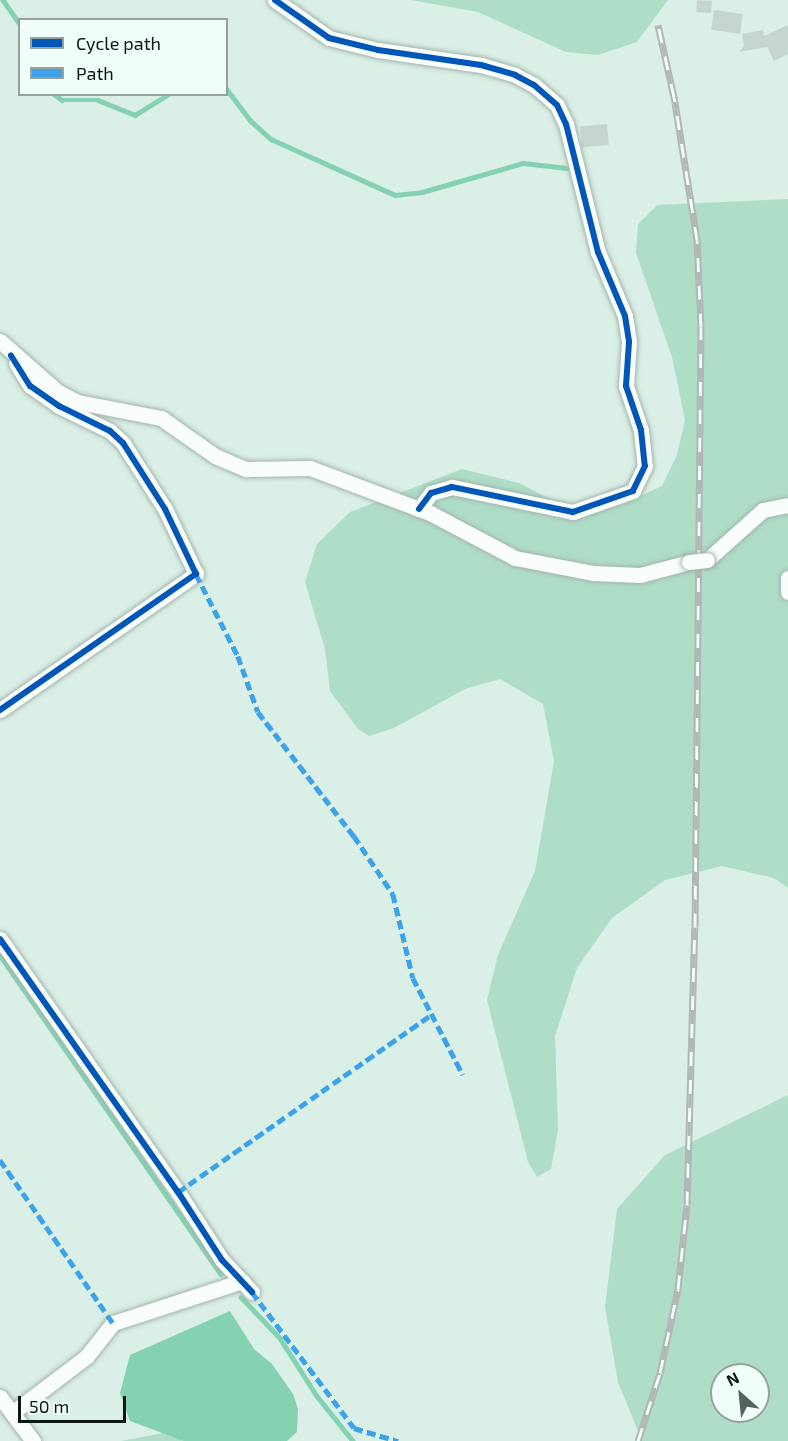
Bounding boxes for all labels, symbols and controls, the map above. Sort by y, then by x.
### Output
legend [18,18,228,96]
text: Cycle path [76,32,161,54]
text: Path [76,62,114,84]
north arrow [710,1363,770,1423]
text: N [723,1367,742,1389]
scale bar [21,1384,129,1422]
text: 50 m [29,1395,69,1417]

